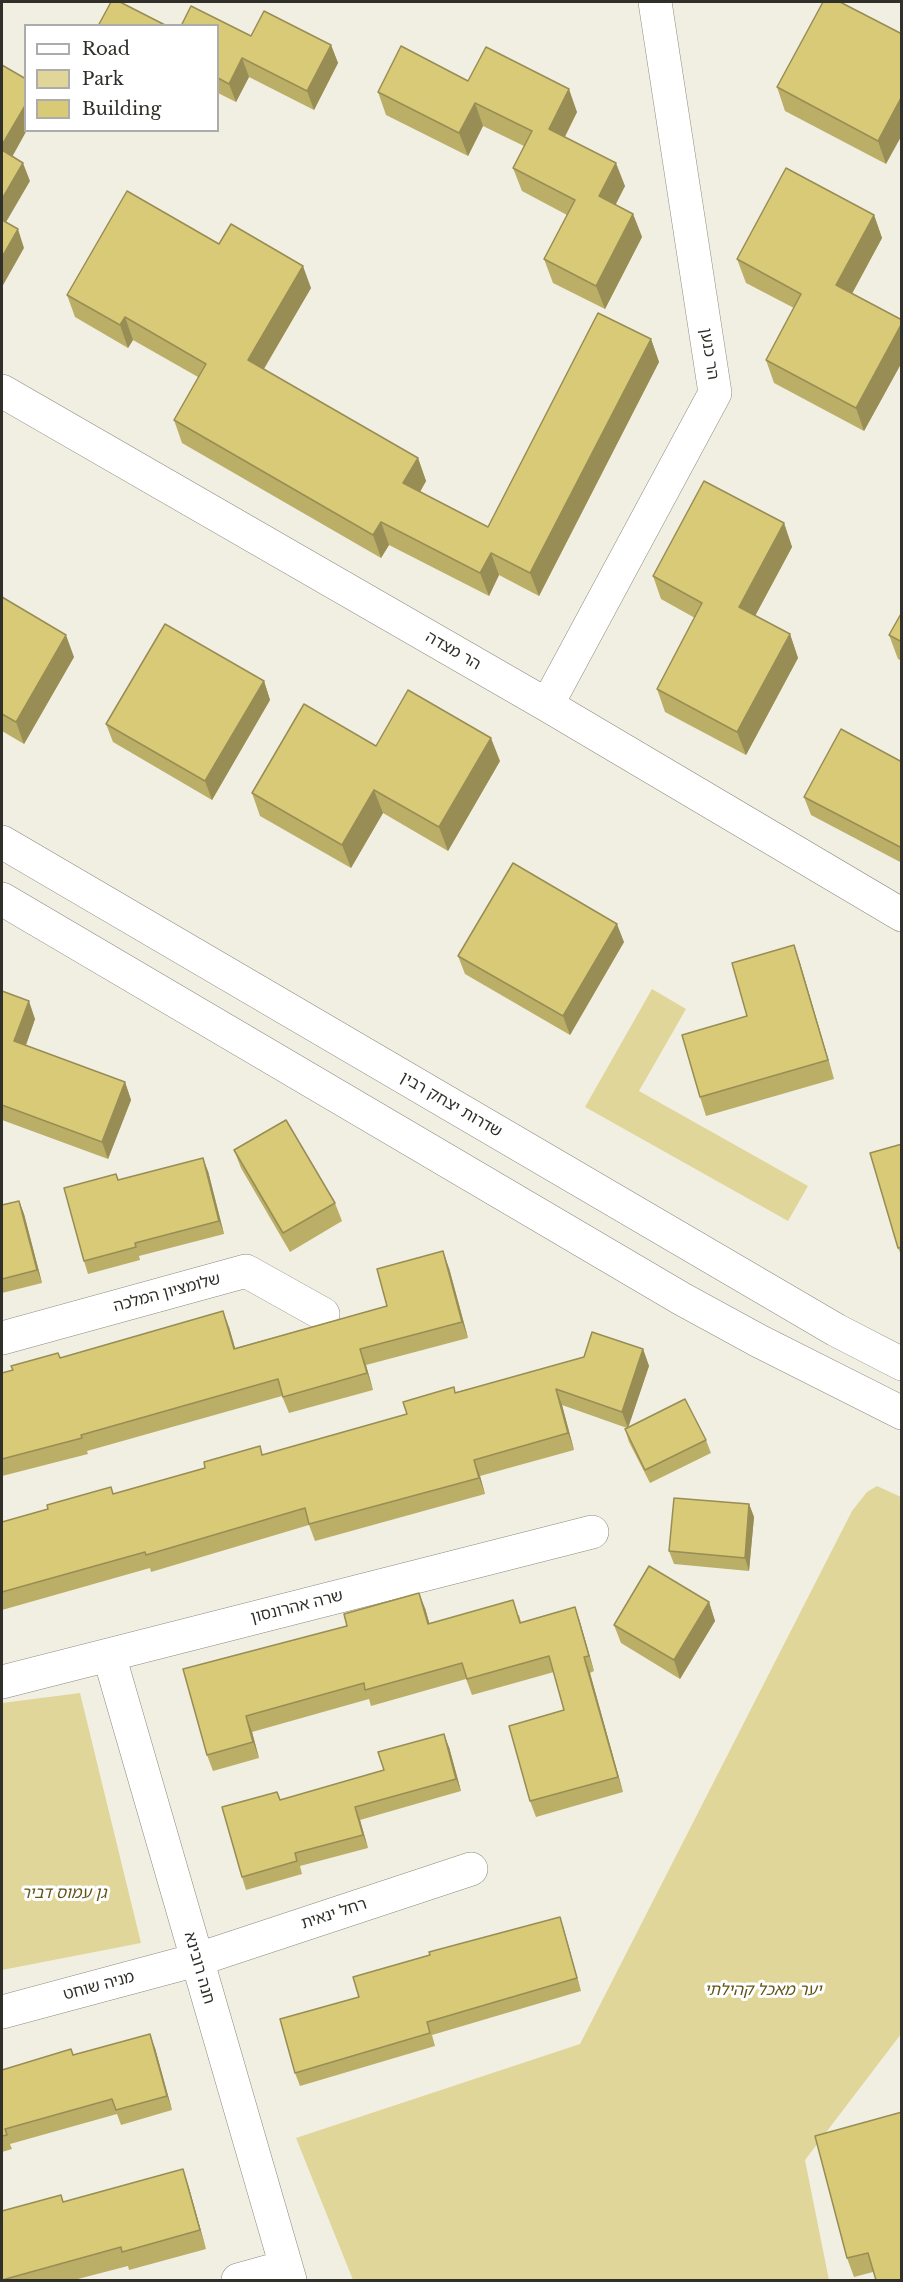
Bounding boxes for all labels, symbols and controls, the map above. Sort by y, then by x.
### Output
legend [24,24,219,132]
text: Road [82,38,130,60]
text: Park [82,68,124,90]
text: Building [82,98,161,120]
street label: הר כנען [695,327,723,381]
street label: הר מצדה [422,628,484,674]
street label: שדרות יצחק רבין [397,1068,505,1142]
street label: שלומציון המלכה [111,1269,223,1317]
street label: שרה אהרונסון [249,1586,345,1628]
park label: גן עמוס דביר [21,1883,107,1903]
street label: רחל ינאית [299,1894,369,1934]
street label: חנה רובינא [180,1930,218,2006]
street label: מניה שוחט [61,1967,137,2005]
park label: יער מאכל קהילתי [704,1980,822,2000]

